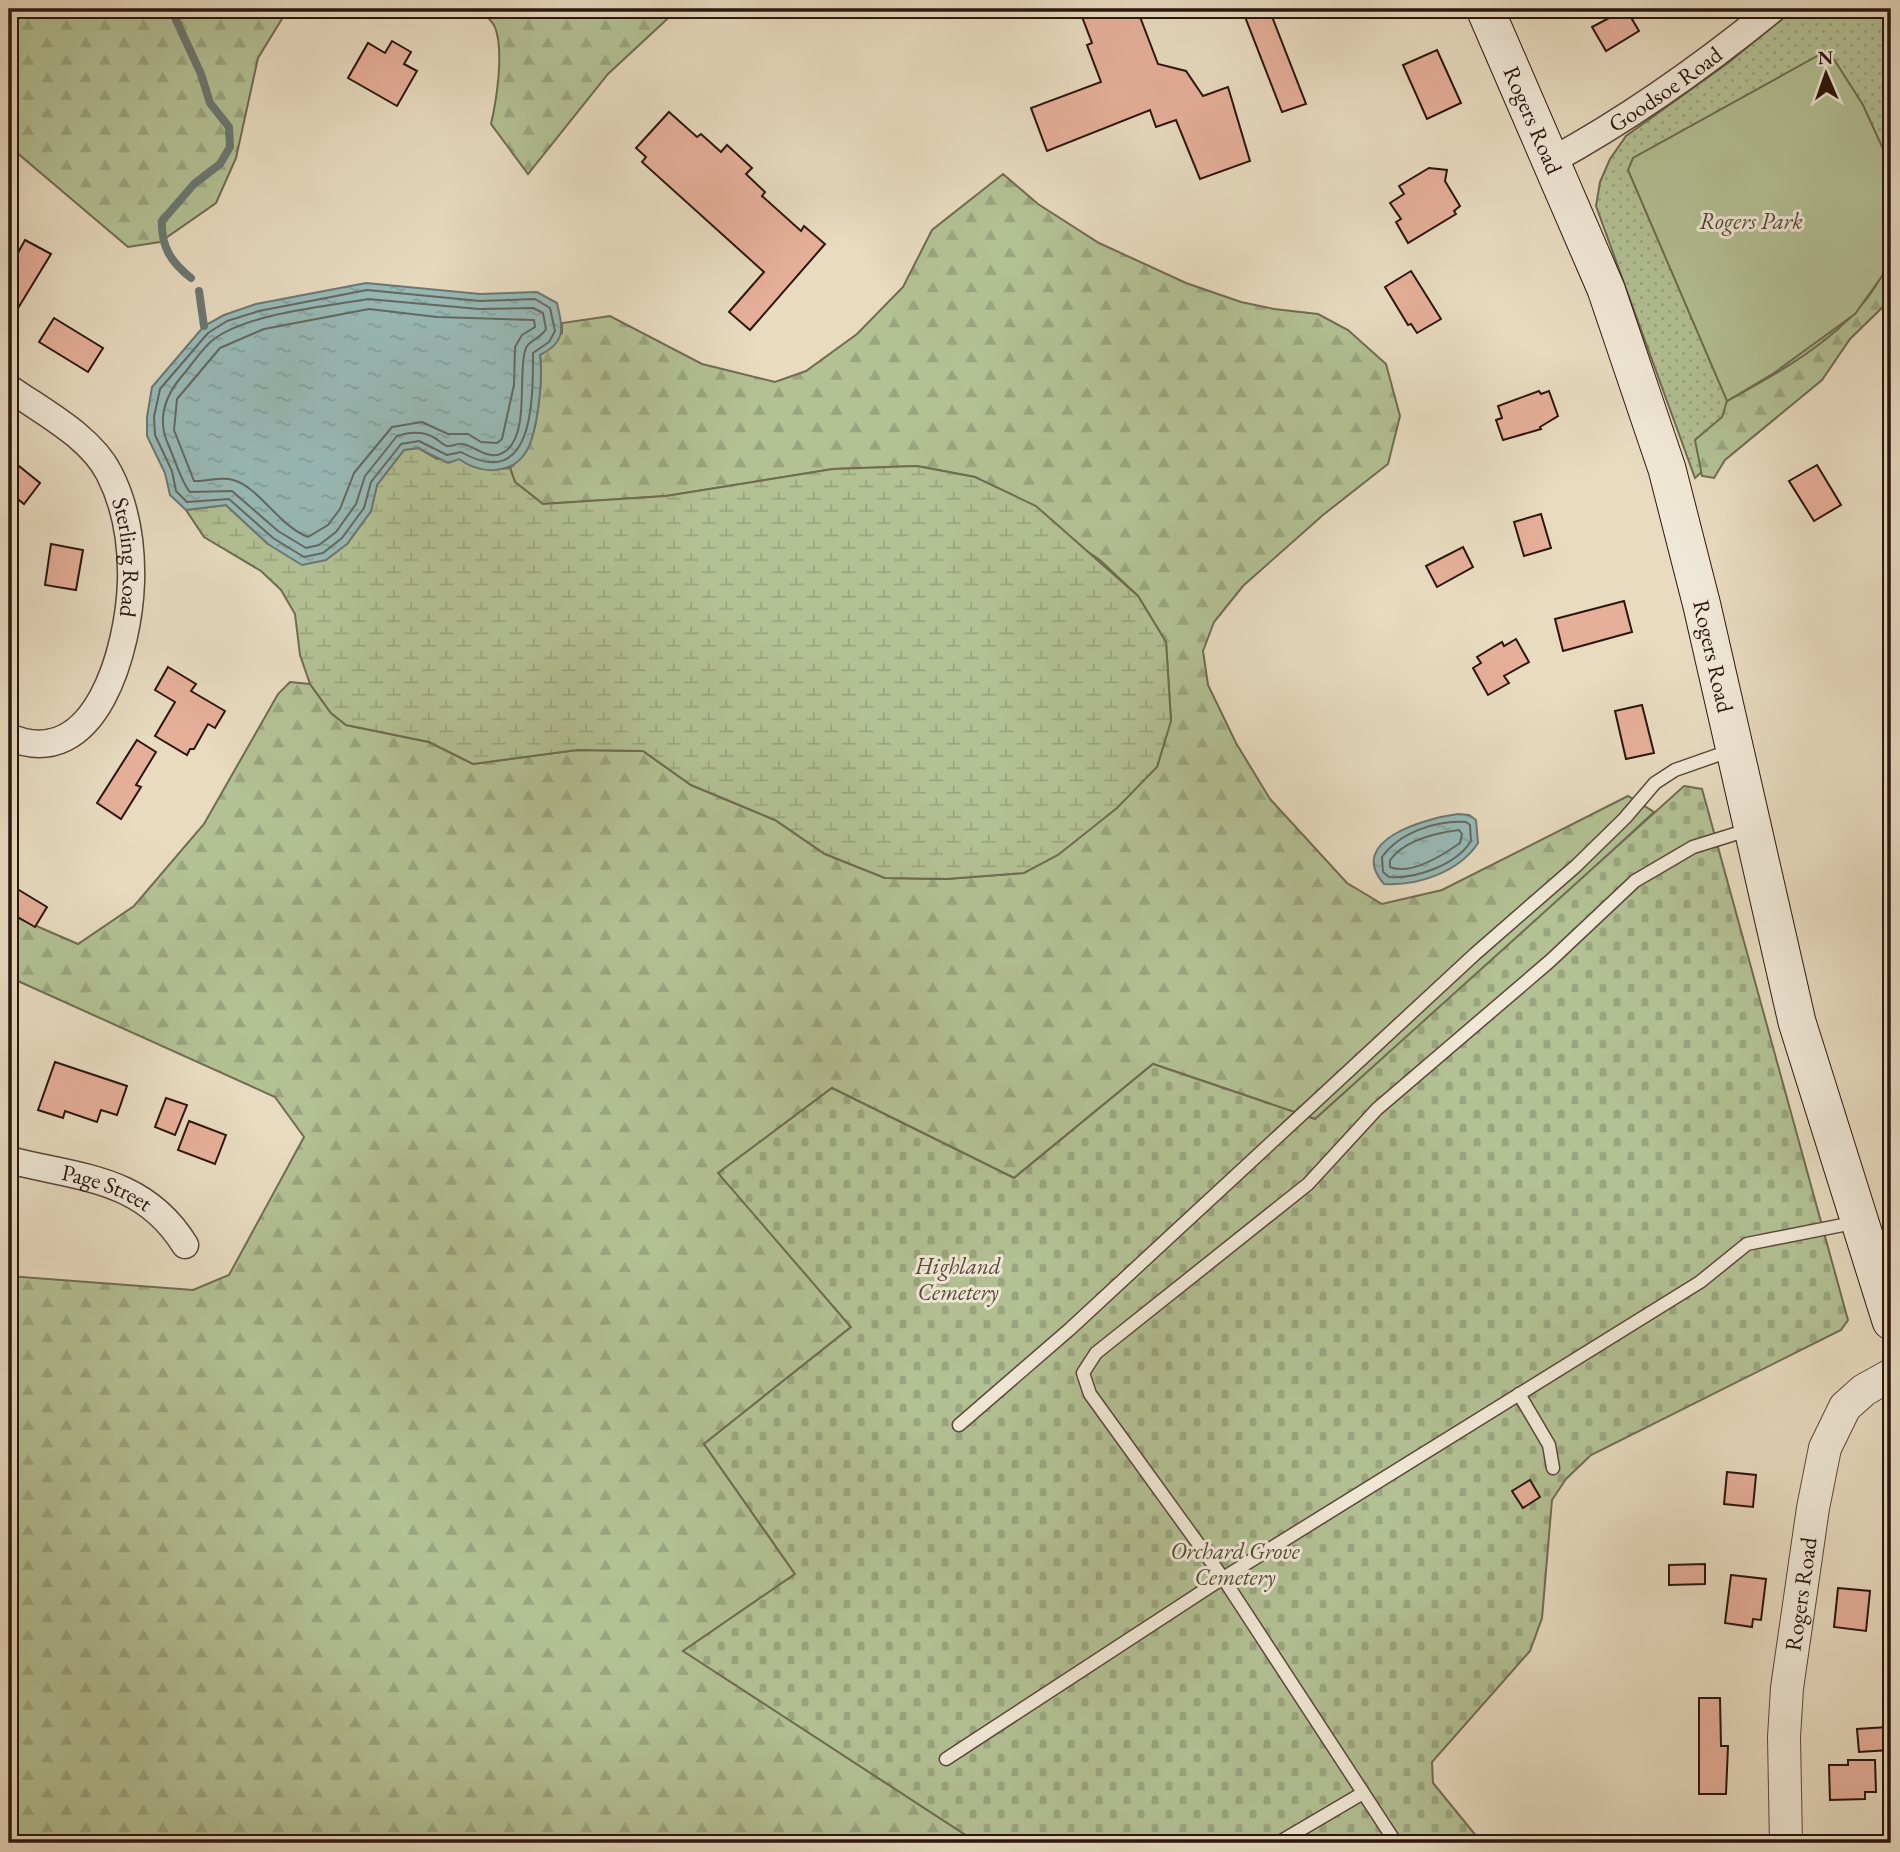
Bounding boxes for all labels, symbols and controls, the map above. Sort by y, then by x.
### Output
north arrow [1792,38,1862,108]
street label: Goodsoe Road [1603,39,1728,139]
text: N [1817,45,1834,70]
street label: Rogers Road [1496,61,1570,179]
park label: Rogers Park [1699,206,1803,236]
street label: Sterling Road [105,494,146,620]
street label: Rogers Road [1686,597,1741,716]
street label: Page Street [59,1157,159,1218]
park label: Highland Cemetery [914,1251,1001,1307]
street label: Rogers Road [1778,1535,1824,1653]
park label: Orchard Grove Cemetery [1170,1536,1301,1592]

